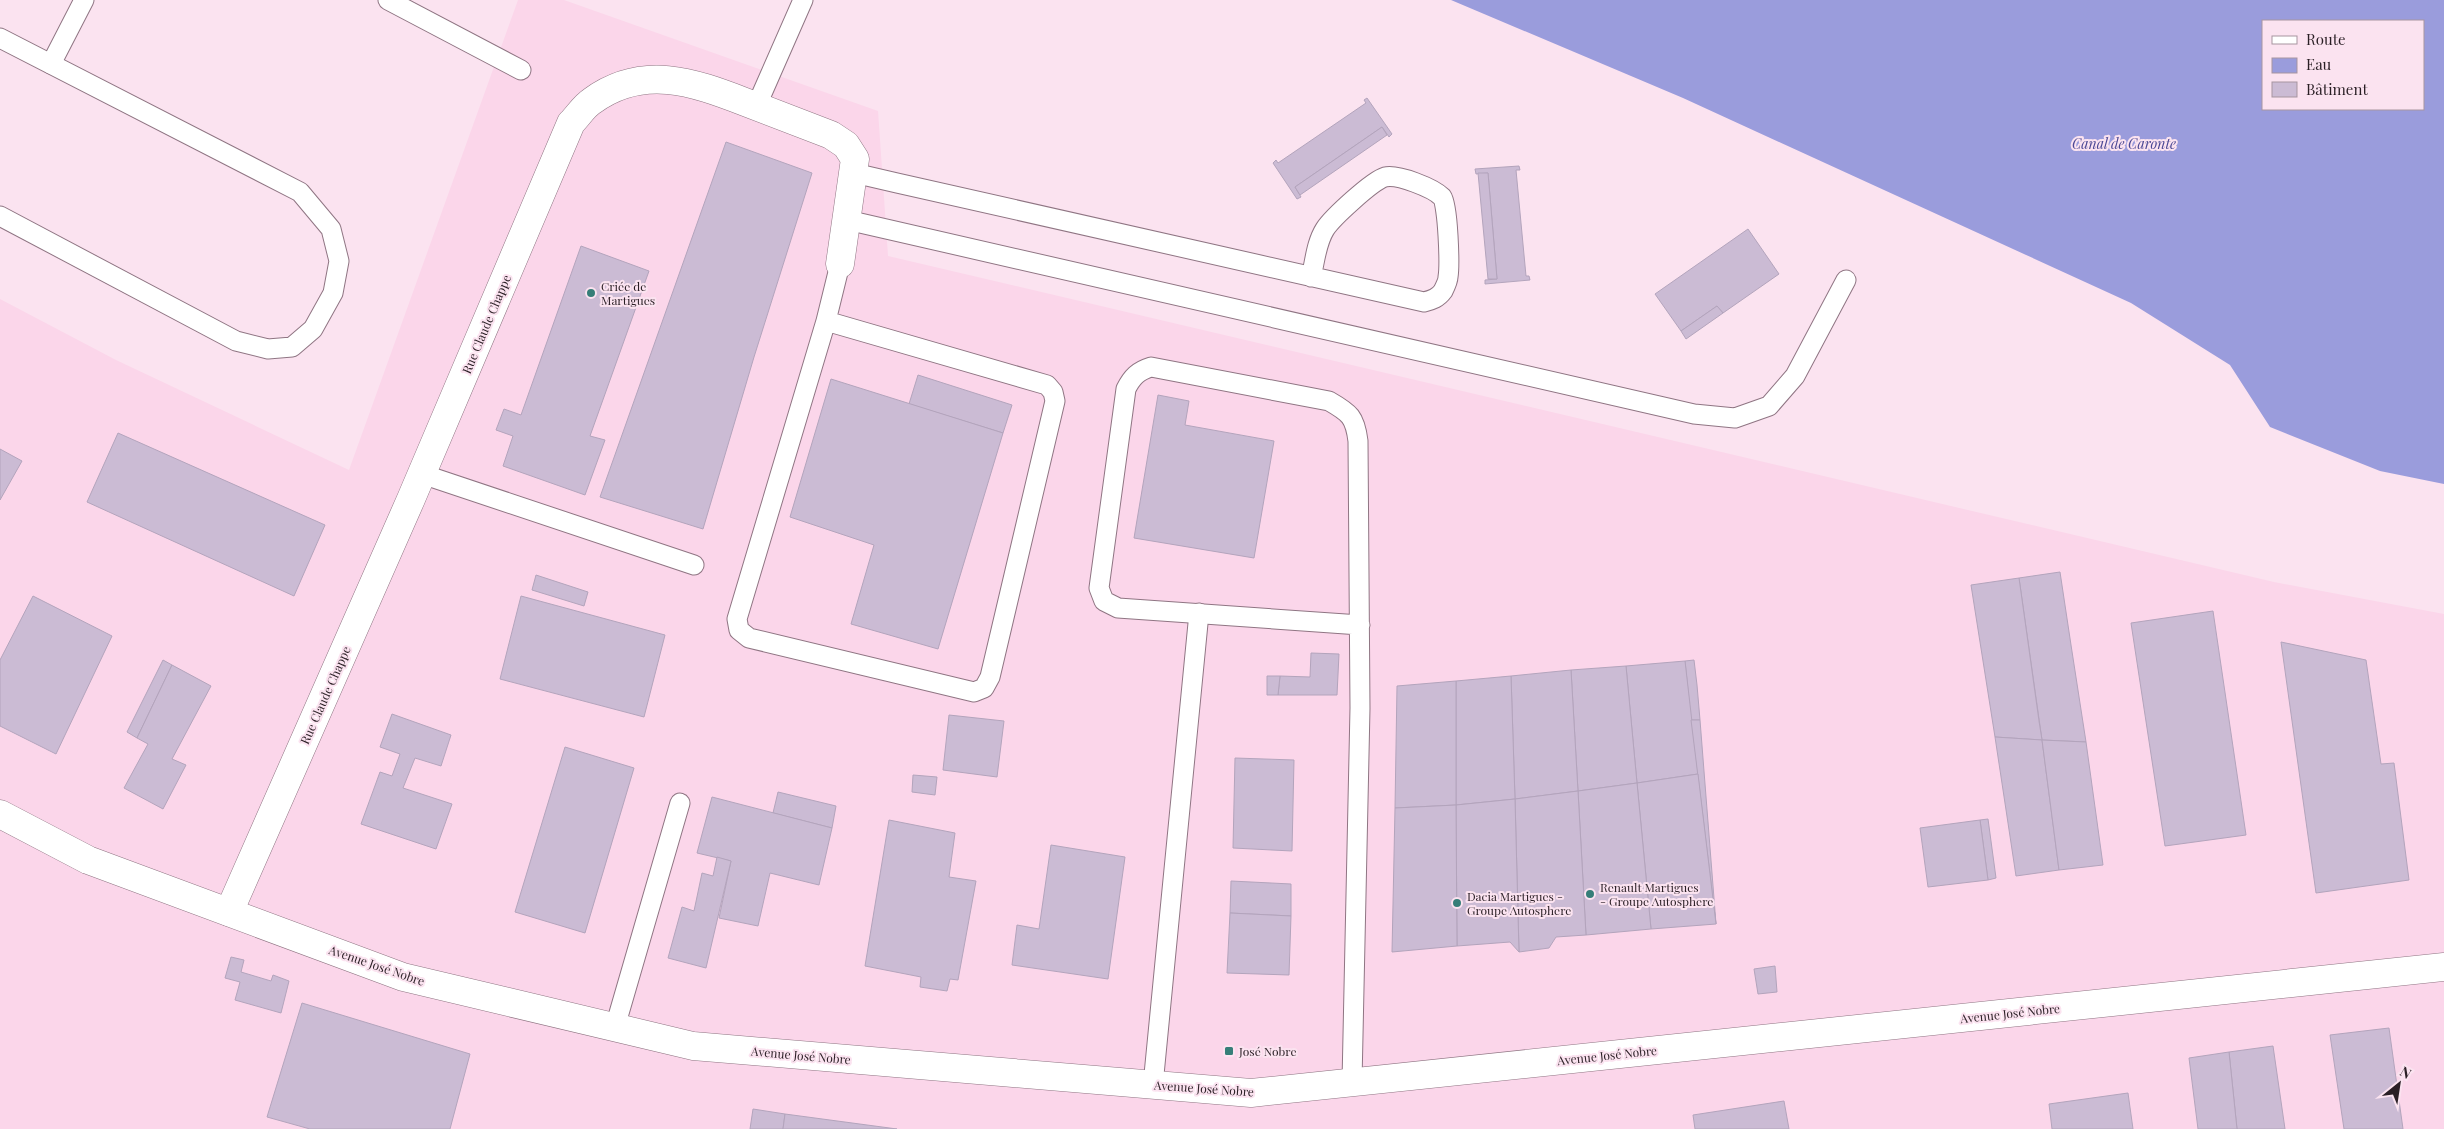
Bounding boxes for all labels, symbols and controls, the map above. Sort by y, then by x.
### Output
legend [2262,20,2424,110]
text: Route [2306,29,2346,49]
text: Eau [2306,54,2332,74]
text: Bâtiment [2306,79,2368,99]
water label: Canal de Caronte [2072,134,2176,153]
street label: Rue Claude Chappe [458,272,514,376]
place label: Criée de Martigues [601,278,655,308]
marker: Criée de Martigues [585,287,597,299]
street label: Rue Claude Chappe [296,643,354,747]
place label: Renault Martigues - Groupe Autosphere [1600,879,1713,909]
place label: Dacia Martigues - Groupe Autosphere [1467,888,1571,918]
marker: Renault Martigues - Groupe Autosphere [1584,888,1596,900]
marker: Dacia Martigues - Groupe Autosphere [1451,897,1463,909]
street label: Avenue José Nobre [326,941,427,989]
street label: Avenue José Nobre [1958,1000,2061,1026]
street label: Avenue José Nobre [1555,1042,1658,1068]
street label: Avenue José Nobre [749,1043,852,1067]
place label: José Nobre [1238,1043,1296,1059]
marker: José Nobre [1223,1045,1235,1057]
north arrow [2374,1059,2424,1109]
text: N [2397,1062,2415,1083]
street label: Avenue José Nobre [1153,1076,1254,1099]

